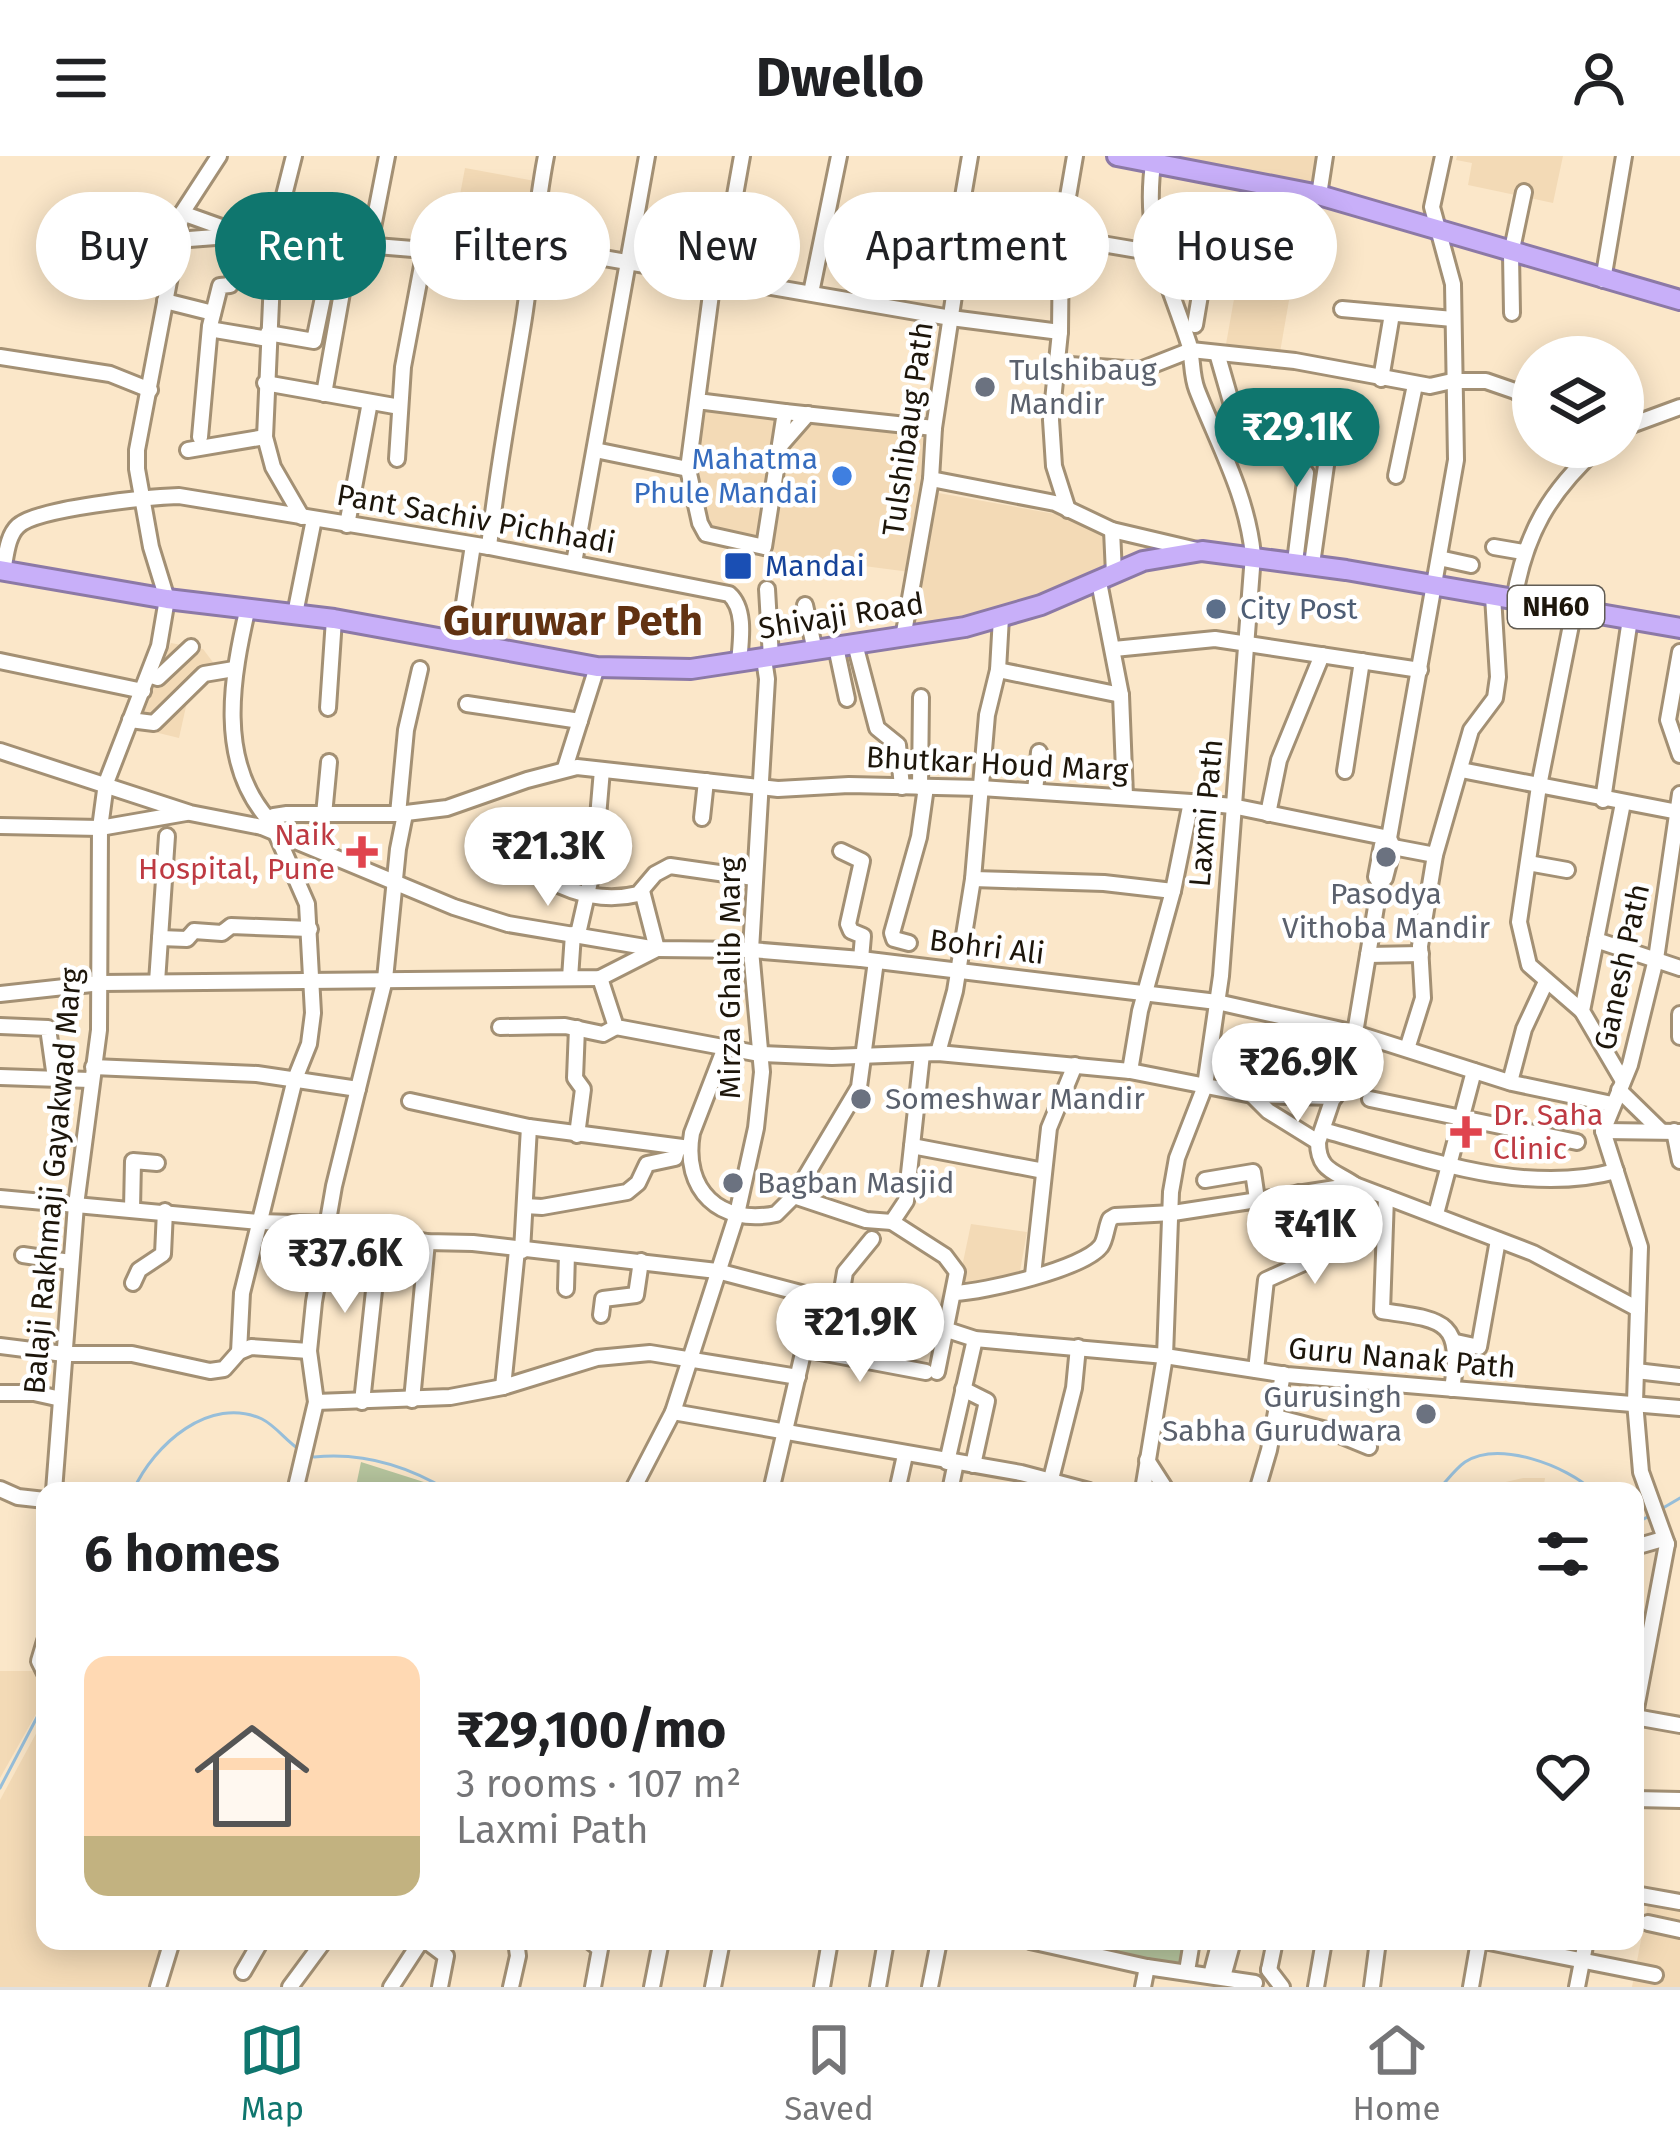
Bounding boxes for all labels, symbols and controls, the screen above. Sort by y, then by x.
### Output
icon: menu [48,45,114,111]
icon: person [1566,45,1632,111]
text: Dwello [756,46,924,110]
chip: Buy [36,192,191,300]
chip: Rent [215,192,386,300]
chip: Filters [410,192,610,300]
chip: New [634,192,800,300]
chip: Apartment [824,192,1109,300]
chip: House [1133,192,1337,300]
street label: Tulshibaug Path [875,320,941,538]
map controls [1512,336,1644,468]
button: layers [1512,336,1644,468]
place label: Tulshibaug Mandir [1009,352,1157,422]
marker: Tulshibaug Mandir [972,374,998,400]
pin: ₹29.1K [1199,388,1395,490]
text: ₹29.1K [1242,404,1353,450]
place label: Mahatma Phule Mandai [633,441,818,511]
marker: Mahatma Phule Mandai [829,463,855,489]
street label: Pant Sachiv Pichhadi [334,477,618,561]
place label: Mandai [765,548,865,584]
marker: Mandai [722,550,754,582]
street label: Shivaji Road [756,585,926,647]
road number: NH60 [1508,586,1604,628]
place label: City Post [1240,591,1358,627]
district label: Guruwar Peth [443,596,703,646]
marker: City Post [1203,596,1229,622]
street label: Laxmi Path [1182,738,1230,888]
street label: Bhutkar Houd Marg [865,739,1129,789]
pin: ₹21.3K [450,807,646,909]
place label: Naik Hospital, Pune [138,817,336,887]
text: ₹21.3K [491,823,605,869]
marker: Naik Hospital, Pune [346,836,378,868]
marker: Pasodya Vithoba Mandir [1373,844,1399,870]
street label: Mirza Ghalib Marg [712,857,748,1099]
place label: Pasodya Vithoba Mandir [1282,876,1490,946]
street label: Ganesh Path [1587,880,1657,1054]
street label: Bohri Ali [927,922,1047,972]
street label: Balaji Rakhmaji Gayakwad Marg [16,966,90,1396]
pin: ₹26.9K [1200,1023,1396,1125]
text: ₹26.9K [1239,1039,1357,1085]
place label: Someshwar Mandir [885,1081,1145,1117]
marker: Someshwar Mandir [848,1086,874,1112]
place label: Dr. Saha Clinic [1493,1097,1603,1167]
marker: Dr. Saha Clinic [1450,1116,1482,1148]
place label: Bagban Masjid [757,1165,954,1201]
marker: Bagban Masjid [720,1170,746,1196]
pin: ₹41K [1244,1185,1386,1287]
text: ₹41K [1274,1201,1356,1247]
pin: ₹37.6K [247,1214,443,1316]
text: ₹37.6K [287,1230,403,1276]
pin: ₹21.9K [762,1283,958,1385]
text: ₹21.9K [803,1299,917,1345]
street label: Guru Nanak Path [1287,1330,1517,1386]
place label: Gurusingh Sabha Gurudwara [1162,1379,1402,1449]
marker: Gurusingh Sabha Gurudwara [1413,1401,1439,1427]
icon: filters [1530,1521,1596,1587]
text: 6 homes [84,1523,280,1585]
text: ₹29,100/mo [456,1699,726,1761]
icon: home [180,1704,324,1848]
icon: heart [1530,1743,1596,1809]
text: 3 rooms · 107 m² [456,1761,741,1807]
text: Laxmi Path [456,1807,649,1853]
tab: Map [239,2017,305,2129]
tab: Saved [784,2017,874,2129]
tab: Home [1353,2017,1441,2129]

